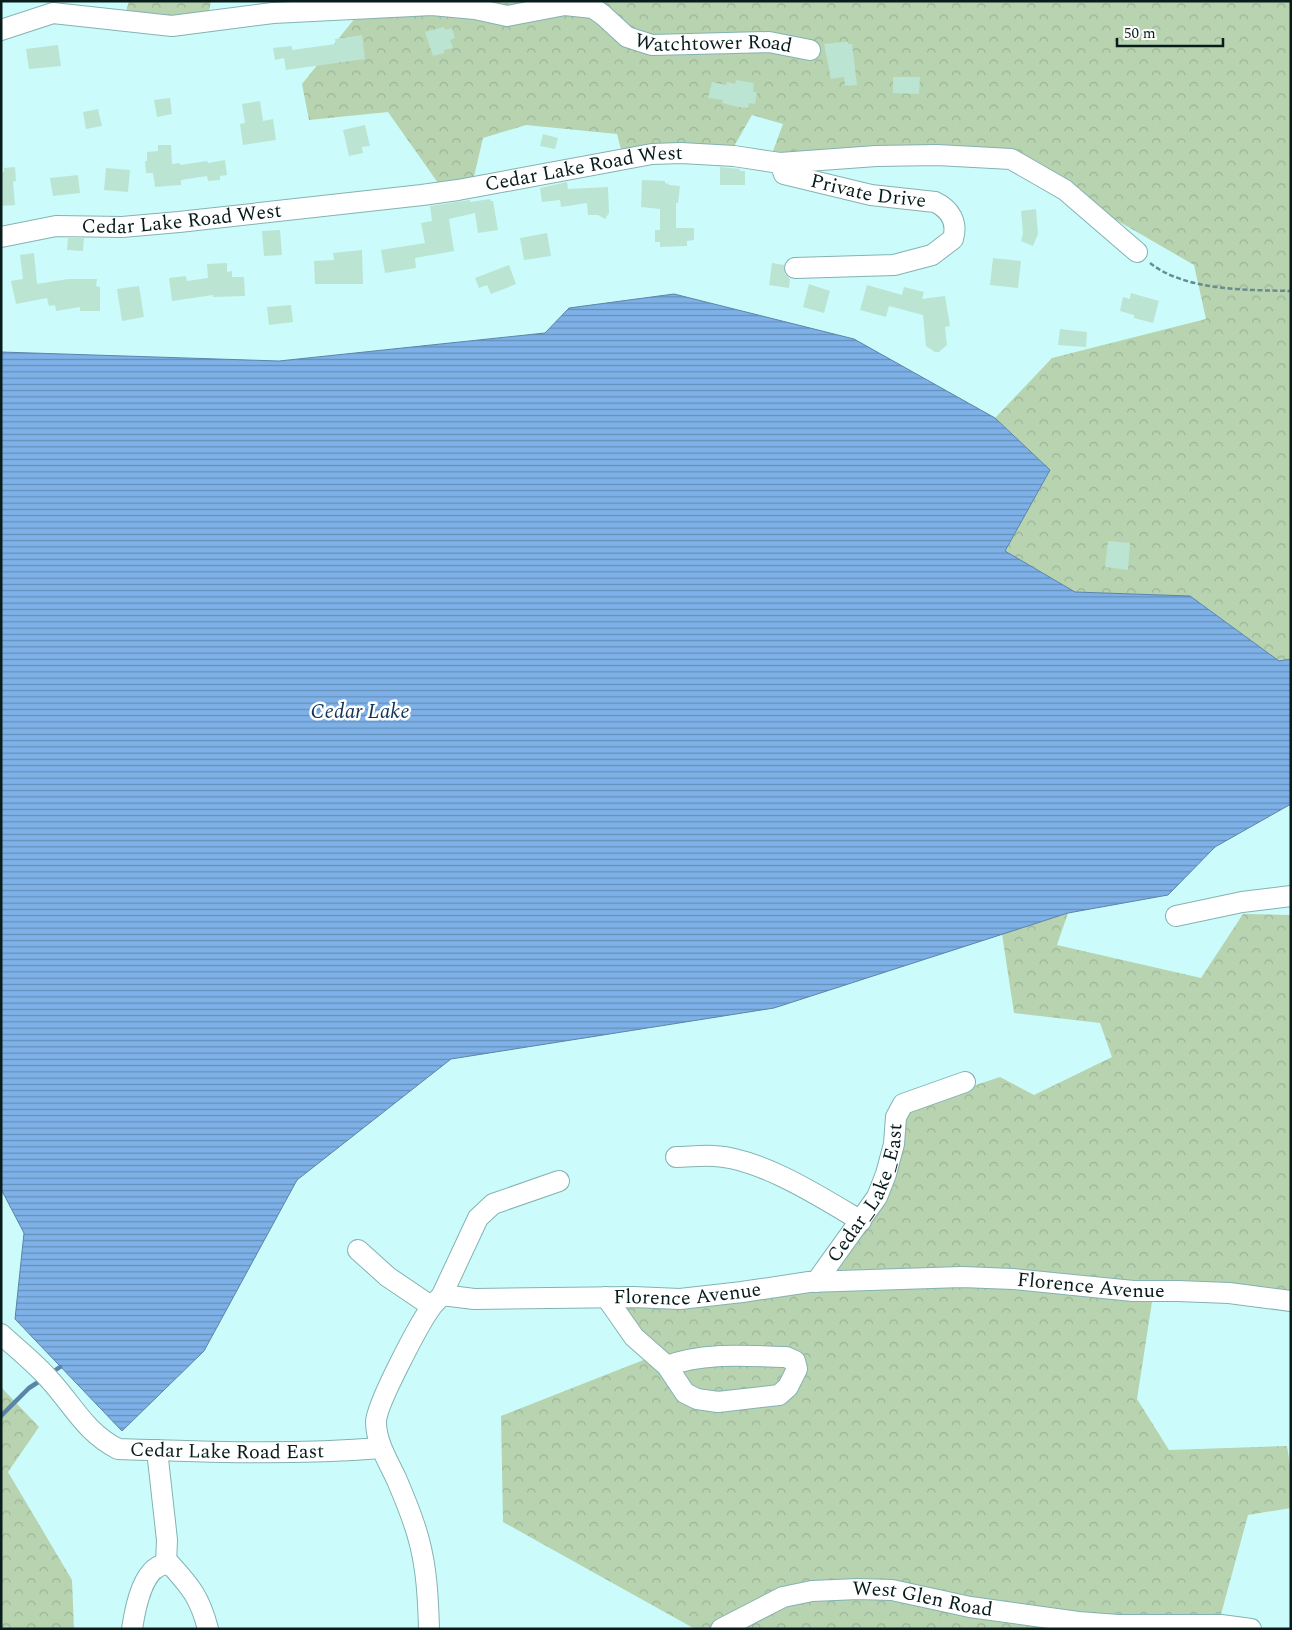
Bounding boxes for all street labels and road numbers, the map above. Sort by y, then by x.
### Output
street label: Watchtower Road [631,25,795,61]
street label: Cedar Lake Road West [482,138,683,200]
street label: Private Drive [808,166,928,216]
street label: Cedar Lake Road West [81,196,283,242]
street label: Cedar_Lake_East [819,1122,910,1269]
street label: Florence Avenue [1016,1264,1165,1306]
street label: Florence Avenue [613,1274,763,1314]
street label: Cedar Lake Road East [129,1434,325,1467]
street label: West Glen Road [852,1574,995,1625]

